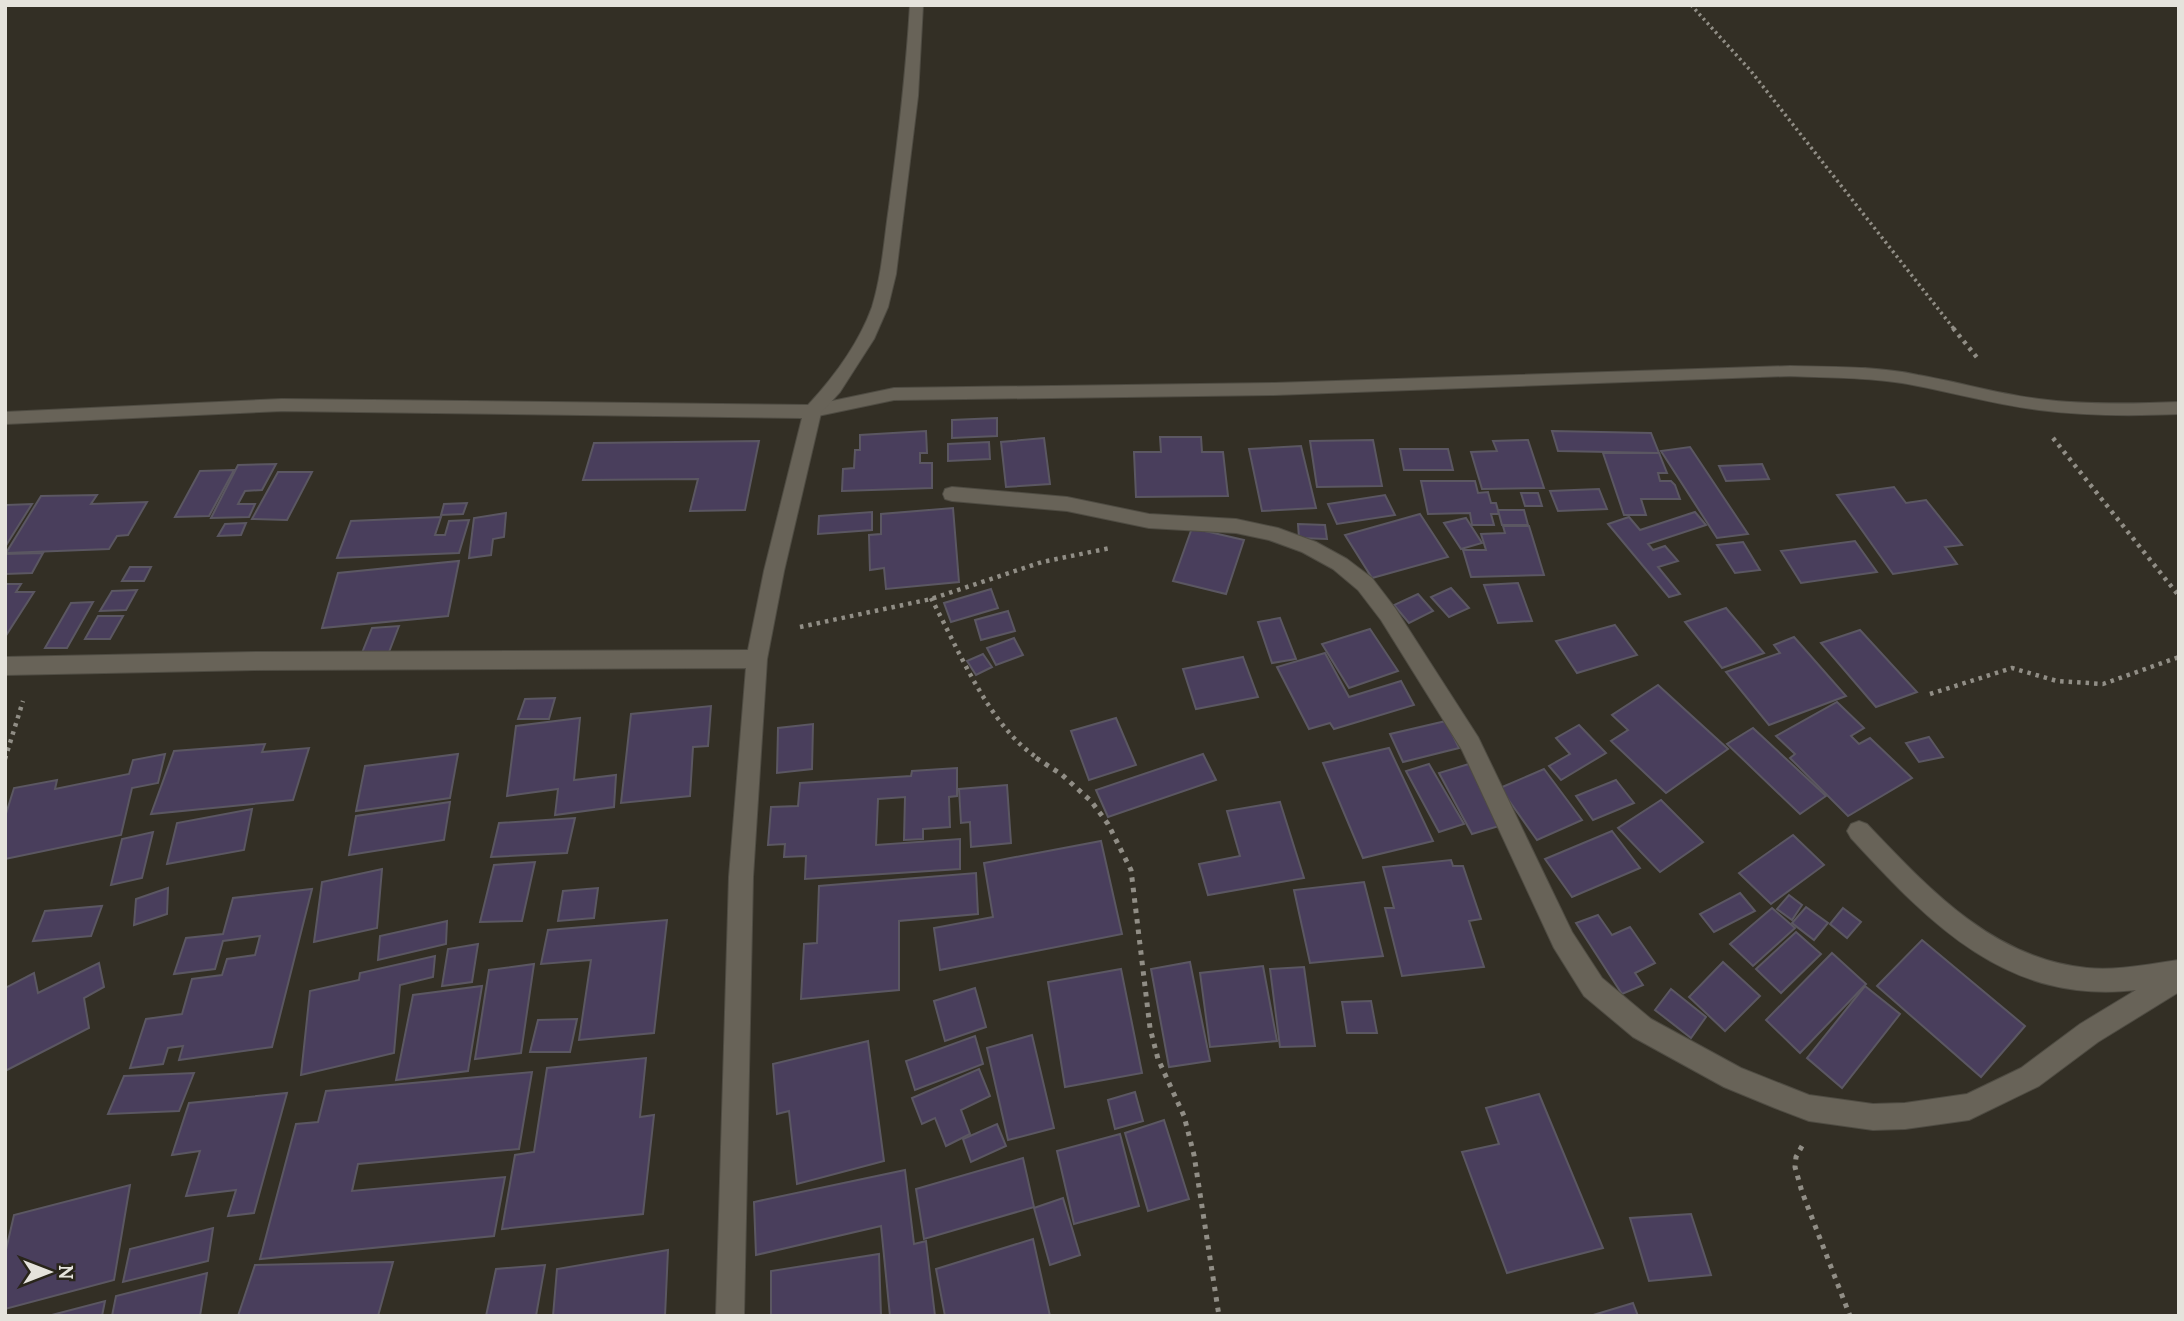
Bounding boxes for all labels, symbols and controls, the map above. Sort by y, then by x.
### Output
north arrow [14,1237,84,1307]
text: N [54,1265,78,1280]

